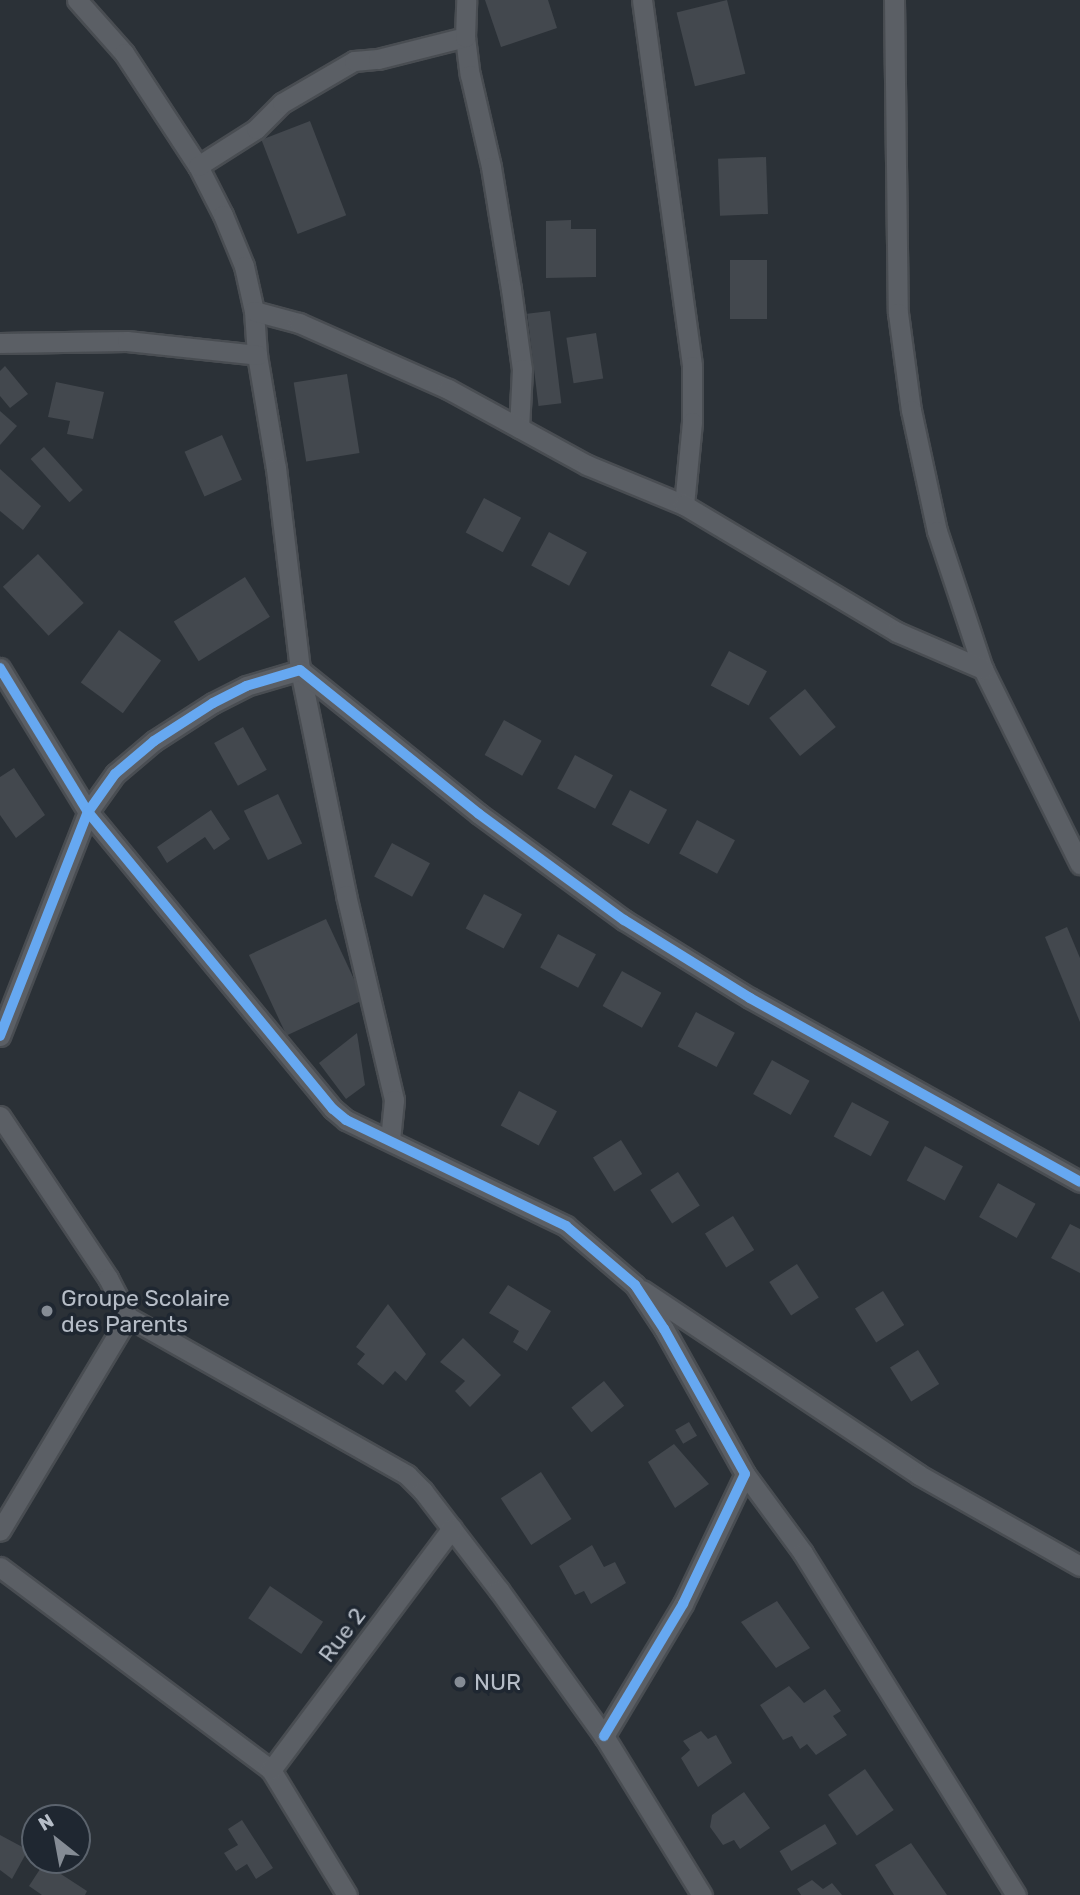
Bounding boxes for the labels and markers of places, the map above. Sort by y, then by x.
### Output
place label: Groupe Scolaire des Parents [61,1284,230,1338]
marker: Groupe Scolaire des Parents [39,1303,55,1319]
place label: NUR [474,1668,521,1696]
marker: NUR [452,1674,468,1690]

